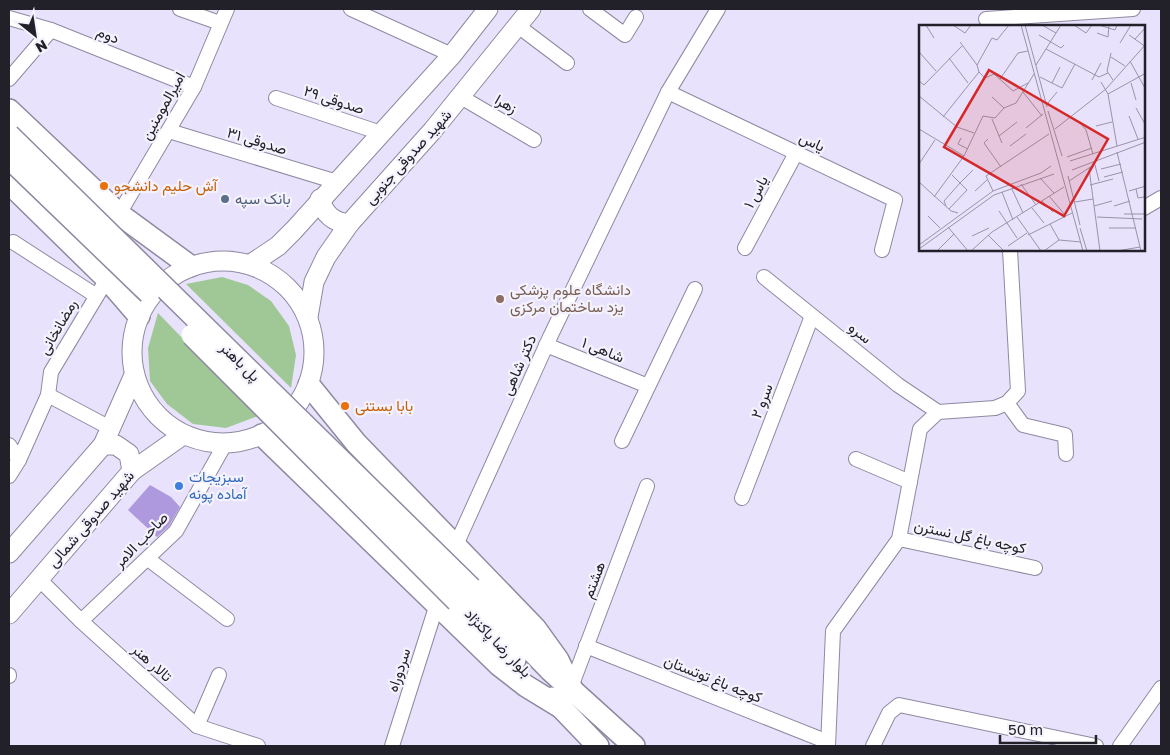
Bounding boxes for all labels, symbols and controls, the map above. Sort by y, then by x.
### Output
north arrow [10,10,60,60]
street label: دوم [94,21,122,49]
inset map [919,25,1145,251]
text: N [33,37,51,57]
street label: امیرالمومنین [136,68,190,144]
street label: صدوقی ۲۹ [301,81,367,119]
street label: زهرا [492,90,521,117]
street label: شهید صدوقی جنوبی [360,105,456,209]
street label: صدوقی ۳۱ [225,122,289,160]
street label: یاس [796,127,828,157]
street label: یاس ۱ [739,172,773,212]
place label: آش حلیم دانشجو [114,176,218,196]
marker: آش حلیم دانشجو [98,180,110,192]
place label: بانک سپه [235,189,291,209]
marker: بانک سپه [219,193,231,205]
place label: دانشگاه علوم پزشکی یزد ساختمان مرکزی [510,280,631,317]
marker: دانشگاه علوم پزشکی یزد ساختمان مرکزی [494,293,506,305]
street label: رمضانخانی [34,295,82,359]
street label: سرو [845,318,876,348]
street label: دکتر شاهی [497,331,541,399]
street label: شاهی ۱ [579,332,627,368]
street label: پل باهنر [215,337,264,386]
street label: سرو ۲ [746,381,777,421]
place label: بابا بستنی [355,396,413,416]
marker: بابا بستنی [339,400,351,412]
street label: شهید صدوقی شمالی [43,466,139,572]
place label: سبزیجات آماده پونه [189,467,248,504]
marker: سبزیجات آماده پونه [173,480,185,492]
street label: صاحب الامر [109,508,172,572]
street label: کوچه باغ گل نسترن [912,515,1028,560]
street label: هشتم [578,559,610,601]
street label: بلوار رضا پاکنژاد [460,604,536,682]
street label: تالار هنر [128,639,176,686]
street label: سردوراه [383,645,415,694]
street label: کوچه باغ توتستان [661,650,765,709]
scale bar [1000,712,1096,744]
text: 50 m [1008,720,1043,738]

